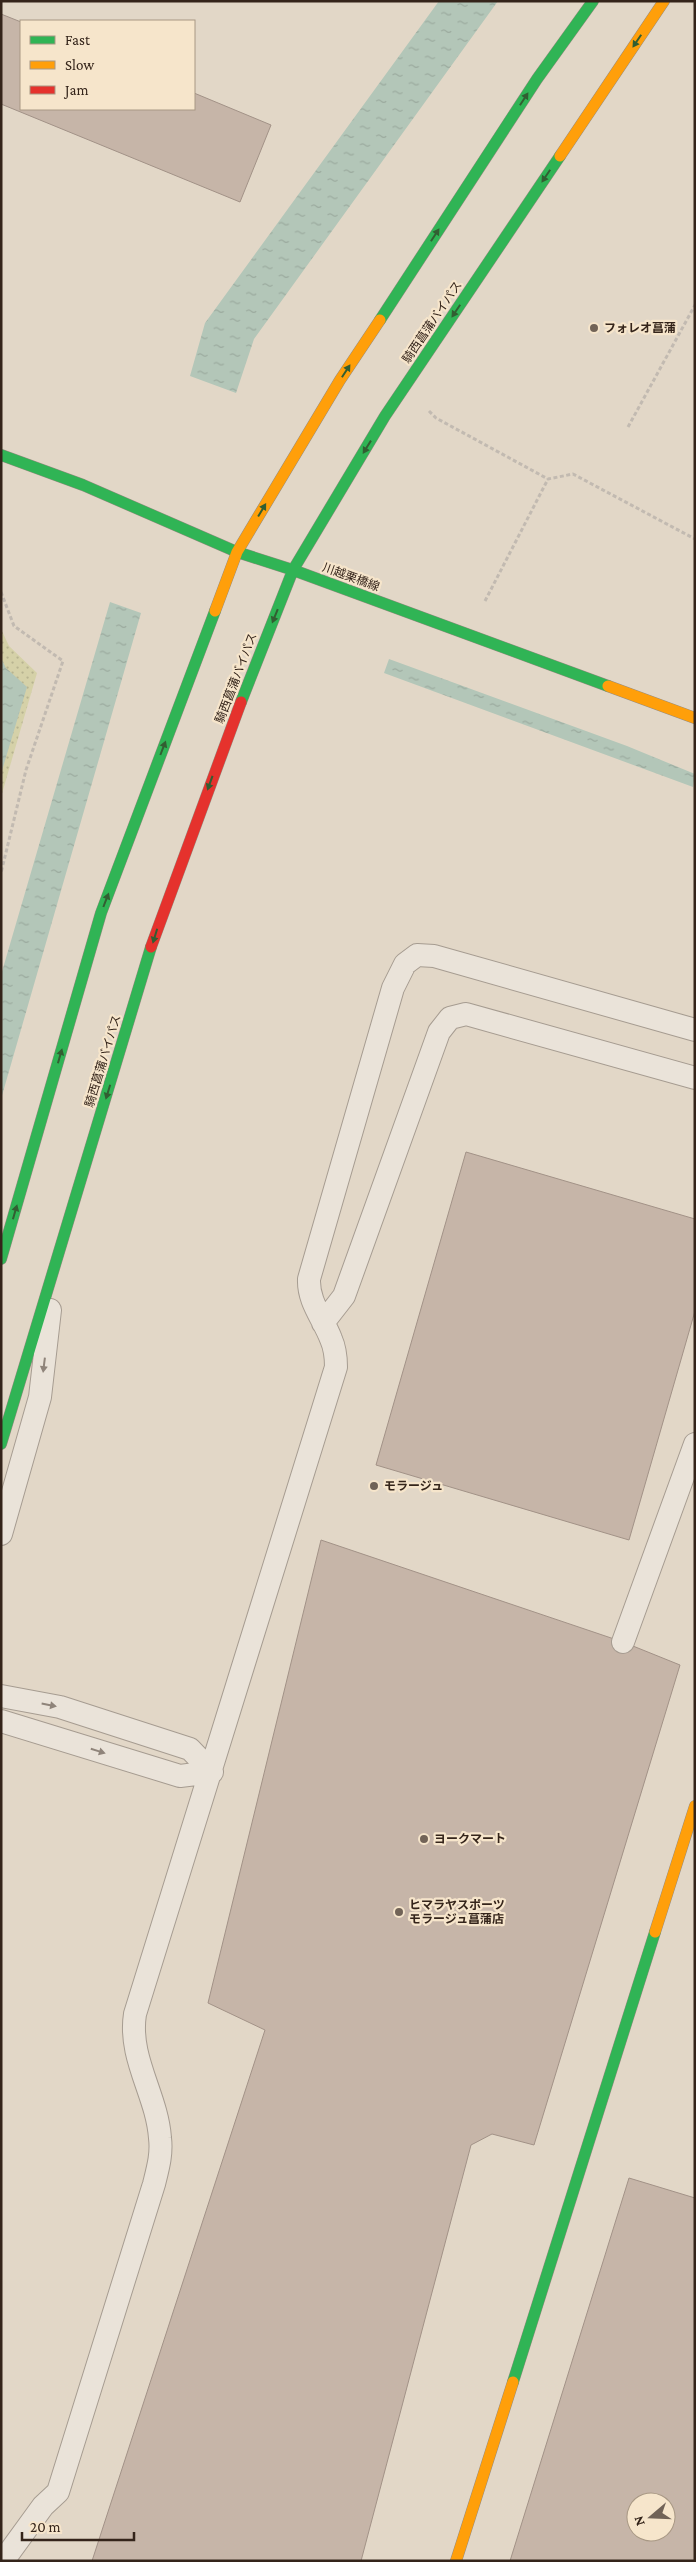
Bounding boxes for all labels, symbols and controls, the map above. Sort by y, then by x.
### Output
legend [20,20,195,110]
text: Fast [65,32,91,48]
one-way arrow [632,35,642,48]
text: Slow [65,57,95,73]
text: Jam [63,82,88,99]
one-way arrow [519,92,528,106]
one-way arrow [541,170,551,183]
one-way arrow [430,229,440,242]
street label: 騎西菖蒲バイパス [399,278,465,366]
one-way arrow [451,305,461,318]
place label: フォレオ菖蒲 [604,321,676,335]
marker: フォレオ菖蒲 [588,322,600,334]
one-way arrow [341,365,351,378]
one-way arrow [362,441,371,454]
one-way arrow [258,504,267,517]
street label: 川越栗橋線 [320,560,382,594]
one-way arrow [271,608,278,623]
street label: 騎西菖蒲バイパス [212,631,260,725]
one-way arrow [160,740,167,755]
one-way arrow [206,776,214,791]
one-way arrow [102,892,110,907]
one-way arrow [150,929,158,944]
street label: 騎西菖蒲バイパス [82,1013,124,1109]
one-way arrow [56,1048,64,1063]
one-way arrow [103,1084,111,1099]
one-way arrow [11,1204,19,1219]
one-way arrow [40,1357,48,1373]
place label: モラージュ [384,1479,443,1493]
marker: モラージュ [368,1480,380,1492]
one-way arrow [42,1701,58,1709]
one-way arrow [91,1747,106,1755]
place label: ヨークマート [434,1832,506,1846]
marker: ヨークマート [418,1833,430,1845]
place label: ヒマラヤスポーツ モラージュ菖蒲店 [409,1898,505,1926]
marker: ヒマラヤスポーツ モラージュ菖蒲店 [393,1906,405,1918]
north arrow [626,2492,676,2542]
scale bar [22,2510,135,2542]
text: N [629,2514,648,2528]
text: 20 m [30,2519,61,2535]

